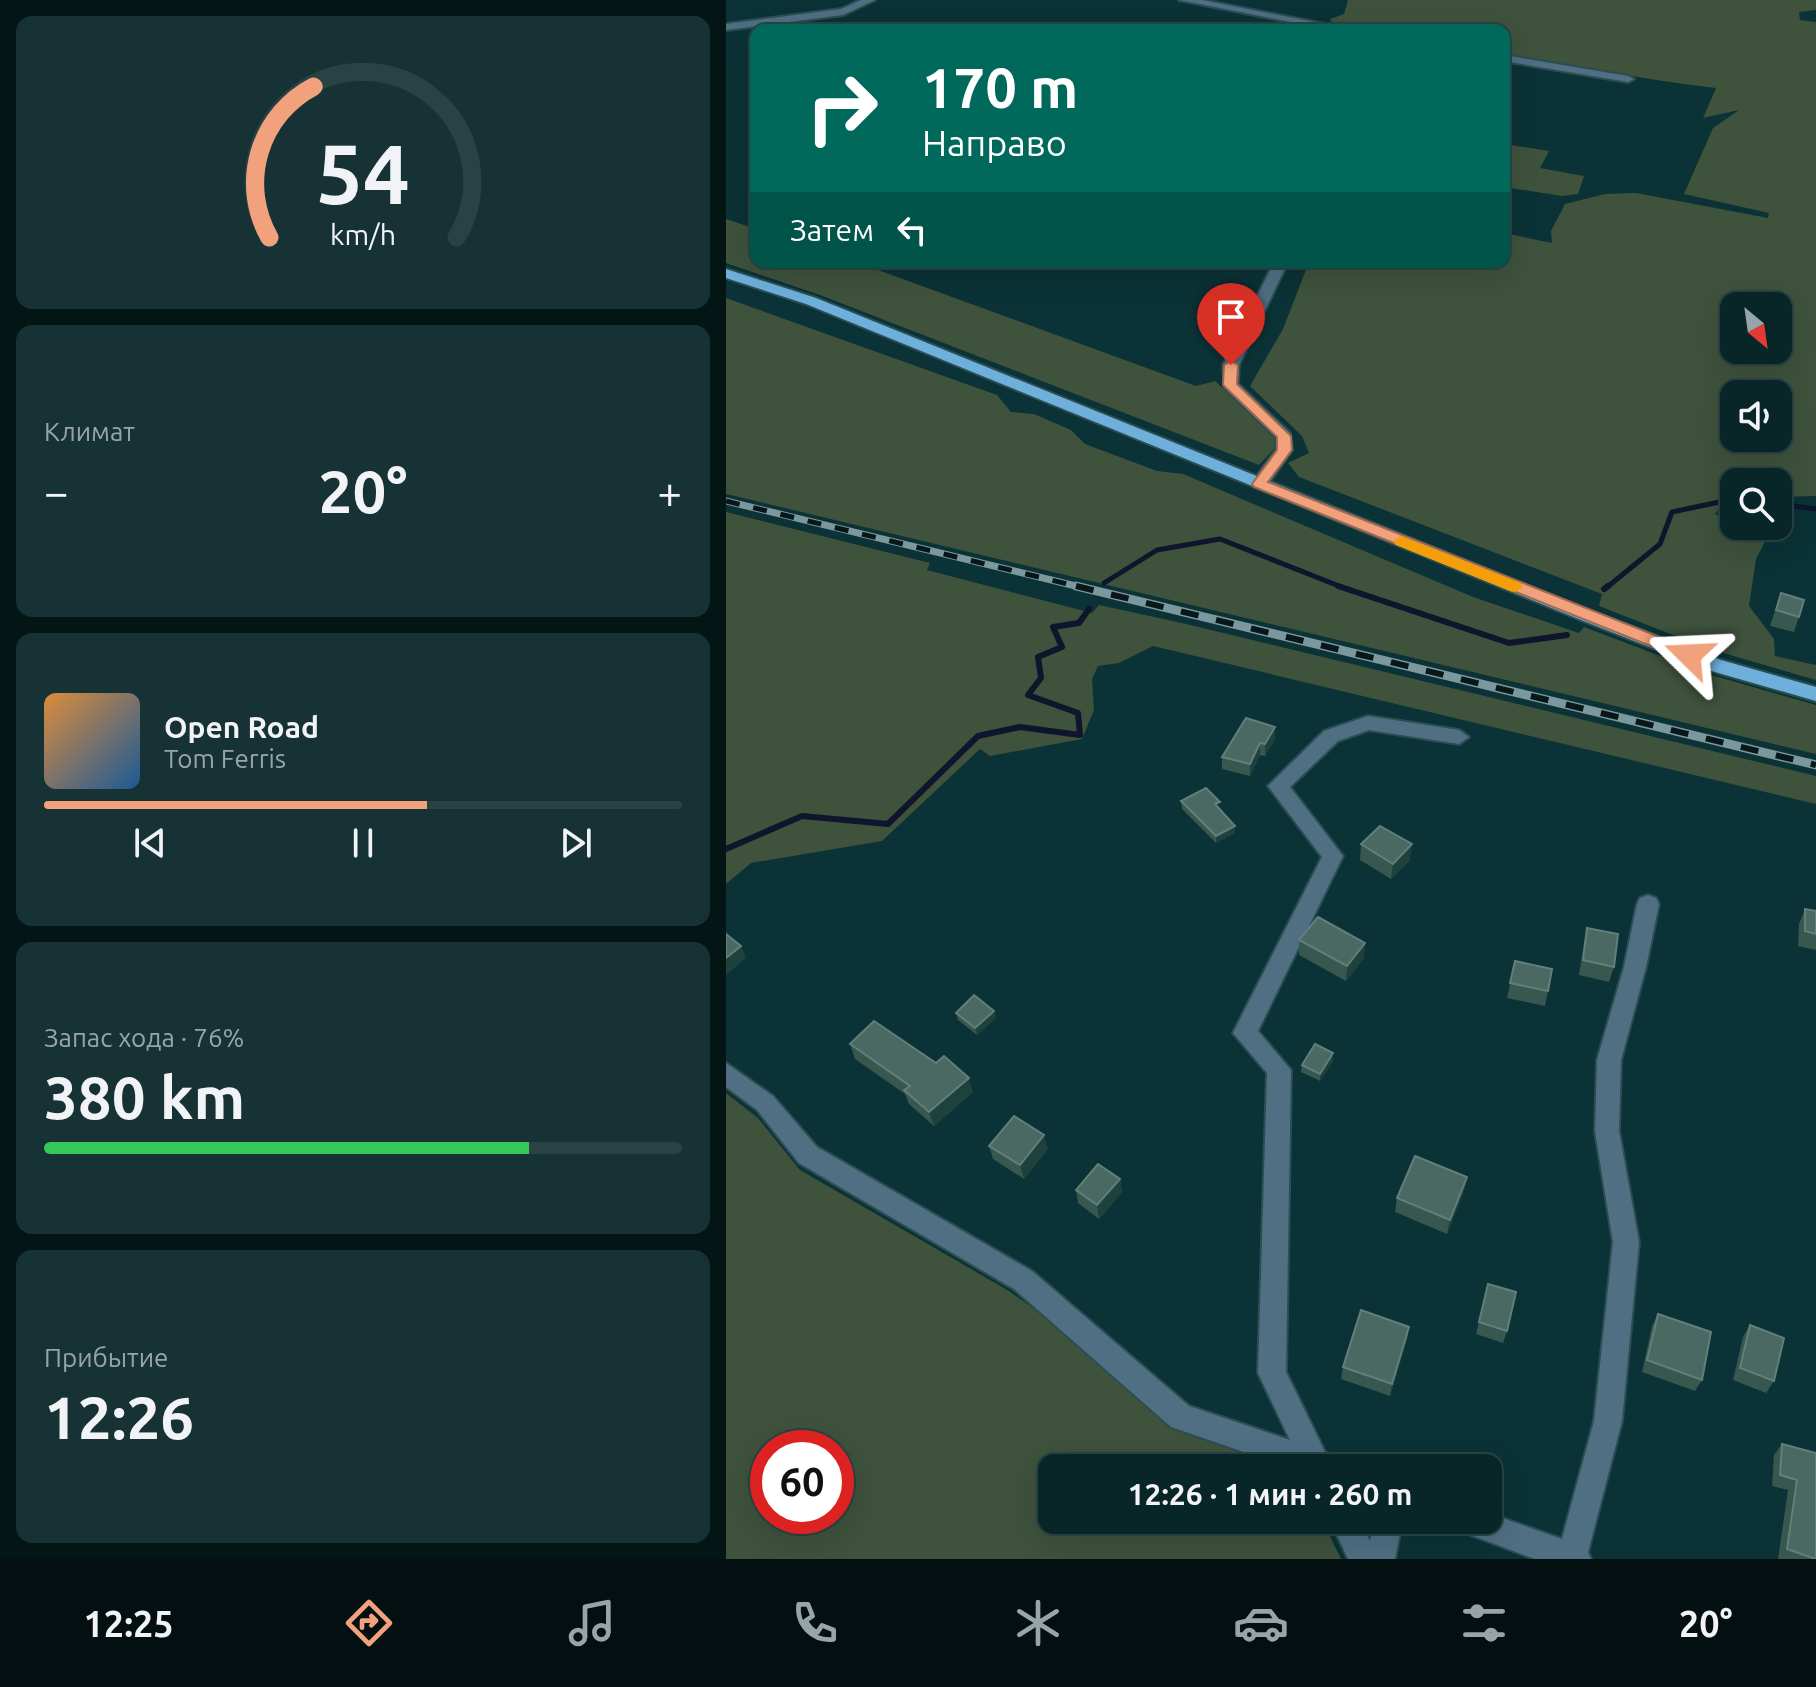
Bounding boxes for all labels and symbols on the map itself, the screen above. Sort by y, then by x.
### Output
pin [1197,283,1265,365]
north arrow [1720,292,1792,364]
position arrow [1647,613,1731,697]
speed limit sign: 60 [750,1430,854,1534]

